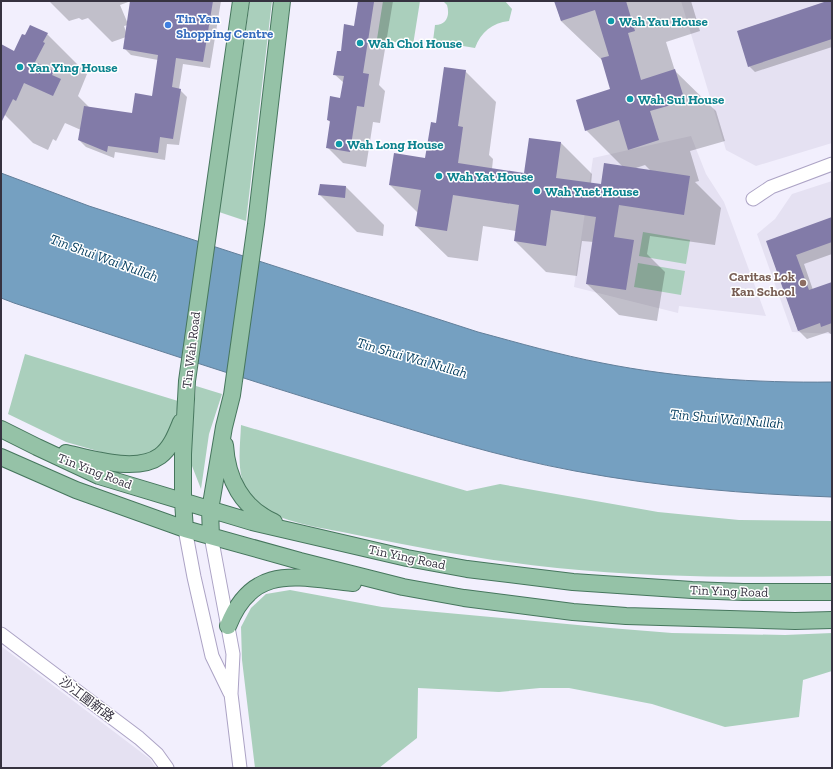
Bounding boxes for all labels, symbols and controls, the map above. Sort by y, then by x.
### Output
place label: Tin Yan Shopping Centre [176,11,274,41]
place label: Wah Yau House [619,14,708,29]
marker: Wah Yau House [606,16,616,26]
marker: Tin Yan Shopping Centre [163,20,173,30]
place label: Wah Choi House [368,36,463,51]
marker: Wah Choi House [355,38,365,48]
place label: Yan Ying House [28,60,118,75]
marker: Yan Ying House [15,62,25,72]
place label: Wah Sui House [638,92,725,107]
marker: Wah Sui House [625,94,635,104]
place label: Wah Long House [347,137,444,152]
marker: Wah Long House [334,139,344,149]
place label: Wah Yat House [447,169,534,184]
marker: Wah Yat House [434,171,444,181]
place label: Wah Yuet House [545,184,640,199]
marker: Wah Yuet House [532,186,542,196]
water label: Tin Shui Wai Nullah [48,231,160,285]
place label: Caritas Lok Kan School [729,269,795,299]
marker: Caritas Lok Kan School [798,278,808,288]
street label: Tin Wah Road [179,311,203,389]
water label: Tin Shui Wai Nullah [355,334,469,382]
water label: Tin Shui Wai Nullah [670,406,784,432]
street label: Tin Ying Road [56,450,134,492]
street label: Tin Ying Road [367,542,447,572]
street label: Tin Ying Road [690,582,768,600]
street label: 沙江圍新路 [57,673,117,725]

